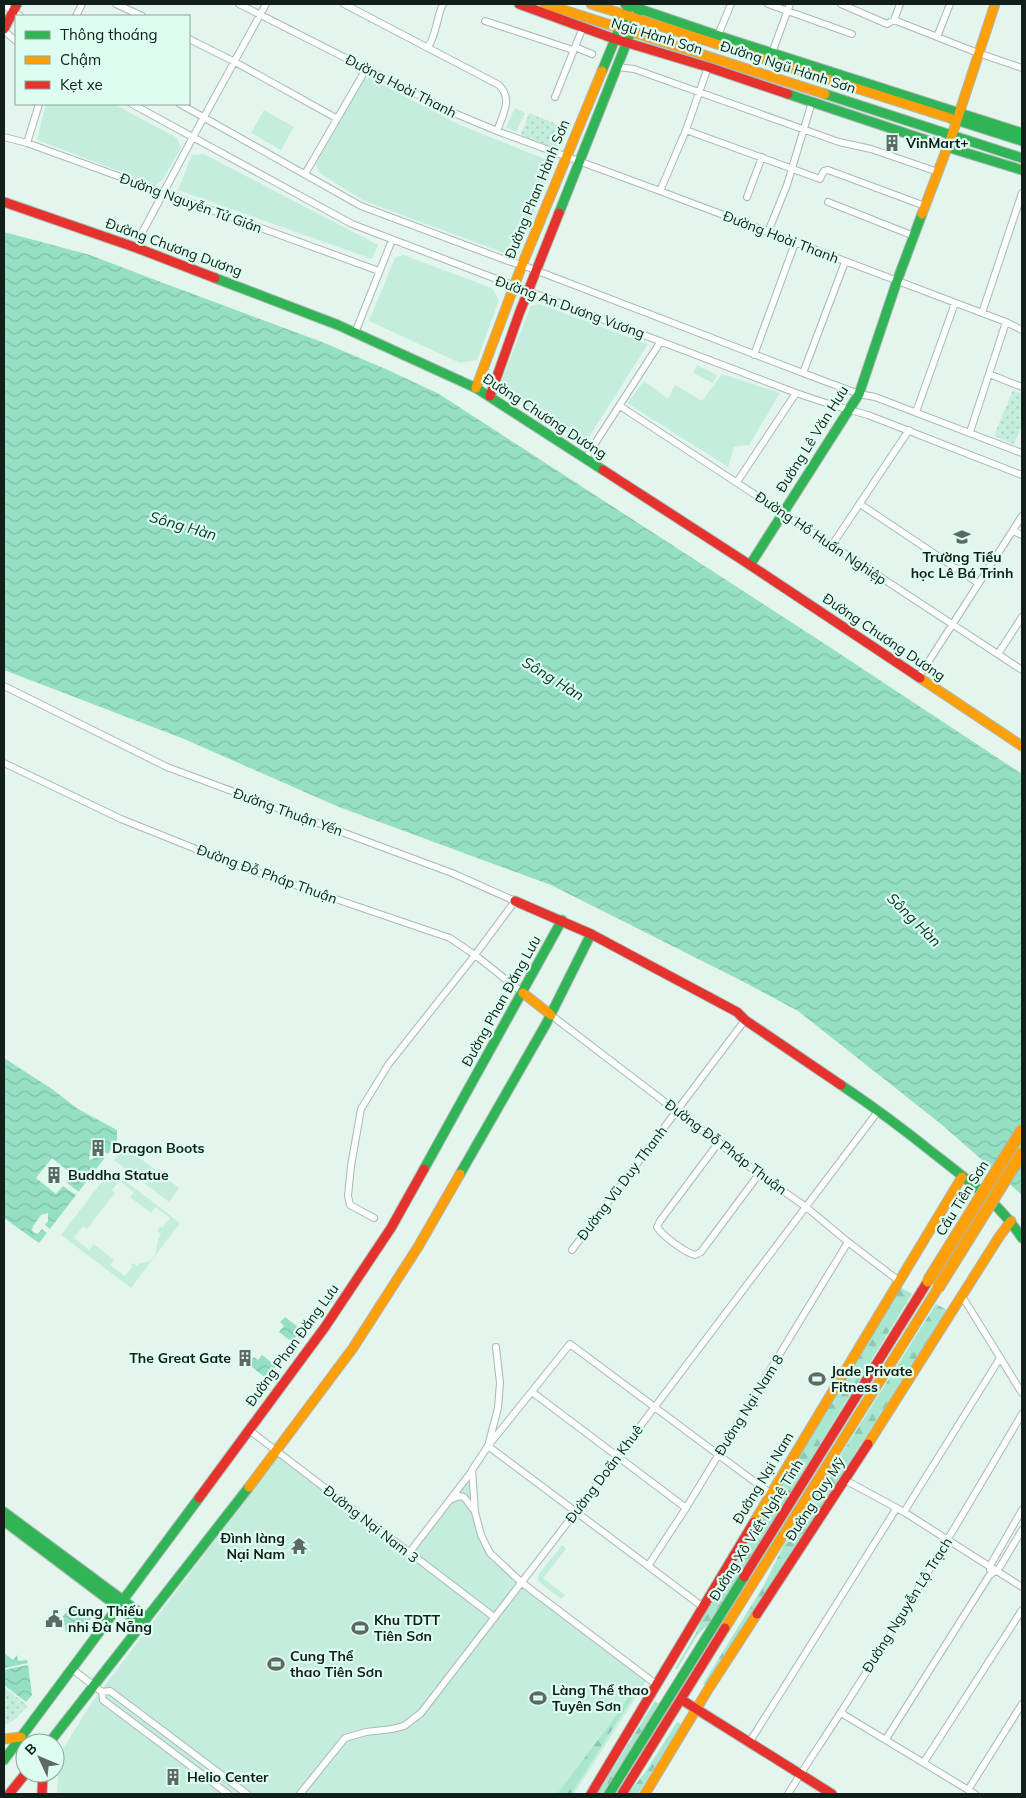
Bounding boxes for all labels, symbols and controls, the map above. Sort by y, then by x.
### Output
street label: Ngũ Hành Sơn [609,14,705,58]
legend [15,15,190,105]
text: Thông thoáng [60,25,158,44]
street label: Đường Ngũ Hành Sơn [718,37,858,97]
text: Chậm [60,50,101,69]
street label: Đường Hoài Thanh [342,50,460,122]
text: Kẹt xe [60,75,103,94]
street label: Đường Phan Hành Sơn [501,117,573,261]
building icon: VinMart+ [882,133,902,153]
place label: VinMart+ [905,134,969,152]
street label: Đường Nguyễn Tử Giản [117,169,265,237]
street label: Đường Hoài Thanh [721,207,841,267]
street label: Đường Chương Dương [103,214,245,280]
street label: Đường An Dương Vương [493,272,647,342]
street label: Đường Chương Dương [480,369,610,463]
street label: Đường Lê Văn Hưu [772,382,852,496]
street label: Đường Hồ Huấn Nghiệp [752,487,890,589]
water label: Sông Hàn [147,507,219,544]
school or university icon: Trường Tiểu học Lê Bá Trinh [952,527,972,547]
place label: Trường Tiểu học Lê Bá Trinh [911,548,1013,582]
street label: Đường Chương Dương [819,589,949,685]
water label: Sông Hàn [519,652,588,705]
street label: Đường Thuận Yến [231,784,345,840]
street label: Đường Đỗ Pháp Thuận [194,840,340,908]
water label: Sông Hàn [883,889,946,951]
street label: Đường Phan Đăng Lưu [457,932,545,1070]
street label: Đường Đỗ Pháp Thuận [661,1095,791,1199]
street label: Đường Vũ Duy Thanh [573,1122,671,1244]
building icon: Dragon Boots [88,1138,108,1158]
place label: Dragon Boots [112,1139,205,1157]
street label: Cầu Tiên Sơn [932,1157,992,1239]
building icon: Buddha Statue [44,1165,64,1185]
place label: Buddha Statue [68,1166,169,1184]
street label: Đường Phan Đăng Lưu [241,1280,343,1410]
building icon: The Great Gate [235,1348,255,1368]
place label: The Great Gate [129,1349,231,1367]
street label: Đường Nại Nam 8 [711,1351,787,1459]
place label: Jade Private Fitness [831,1362,913,1396]
sports icon: Jade Private Fitness [807,1369,827,1389]
street label: Đường Doãn Khuê [561,1421,647,1527]
street label: Đường Nại Nam [729,1429,797,1527]
street label: Đường Quy Mỹ [781,1453,849,1544]
street label: Đường Xô Viết Nghệ Tĩnh [705,1456,807,1604]
street label: Đường Nại Nam 3 [320,1481,422,1567]
place label: Đình làng Nại Nam [219,1529,285,1563]
street label: Đường Nguyễn Lộ Trạch [858,1534,956,1676]
temple icon: Đình làng Nại Nam [289,1536,309,1556]
place label: Cung Thiếu nhi Đà Nẵng [68,1602,152,1636]
public building icon: Cung Thiếu nhi Đà Nẵng [44,1609,64,1629]
place label: Khu TDTT Tiên Sơn [374,1611,441,1645]
sports icon: Khu TDTT Tiên Sơn [350,1618,370,1638]
place label: Cung Thể thao Tiên Sơn [290,1647,383,1681]
sports icon: Cung Thể thao Tiên Sơn [266,1654,286,1674]
place label: Làng Thể thao Tuyên Sơn [552,1681,649,1715]
sports icon: Làng Thể thao Tuyên Sơn [528,1688,548,1708]
north arrow [15,1733,65,1783]
text: B [21,1739,41,1759]
building icon: Helio Center [163,1767,183,1787]
place label: Helio Center [187,1768,269,1786]

